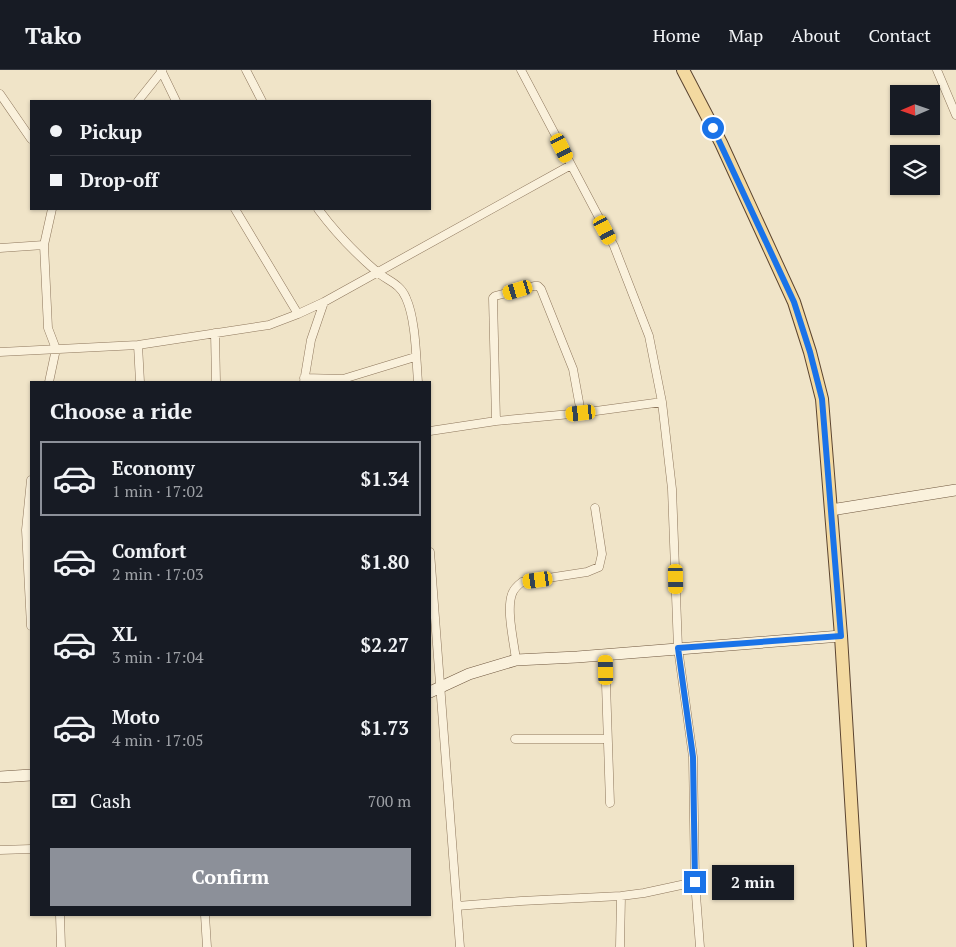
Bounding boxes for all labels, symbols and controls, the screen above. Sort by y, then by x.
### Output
text: Tako [25,19,82,51]
text: Home [653,23,700,47]
text: Map [728,23,763,47]
text: About [791,23,840,47]
text: Contact [868,23,931,47]
north arrow [890,85,940,135]
map controls [890,85,940,195]
route start [702,117,724,139]
text: Pickup [80,119,142,144]
car [548,131,575,165]
button: layers [890,145,940,195]
text: Drop-off [80,167,158,192]
car [591,213,618,247]
car [501,278,534,302]
text: Choose a ride [50,396,192,425]
car [565,404,596,422]
text: Economy [112,455,195,480]
icon: car [52,456,97,501]
text: $1.34 [360,466,409,491]
text: 1 min · 17:02 [112,480,204,502]
text: Comfort [112,538,187,563]
icon: car [52,539,97,584]
text: $1.80 [360,549,409,574]
text: 2 min · 17:03 [112,563,204,585]
car [668,564,683,594]
car [522,570,553,590]
text: XL [112,621,137,646]
icon: car [52,622,97,667]
text: $2.27 [360,632,409,657]
text: 3 min · 17:04 [112,646,204,668]
car [598,655,613,685]
text: Moto [112,704,160,729]
icon: car [52,705,97,750]
text: $1.73 [360,715,409,740]
text: 4 min · 17:05 [112,729,204,751]
icon: cash [50,787,78,815]
text: Cash [90,788,131,813]
text: 700 m [368,790,411,812]
button: Confirm [50,848,411,906]
callout: 2 min [712,864,795,900]
route end [684,871,706,893]
text: 2 min [731,871,775,893]

